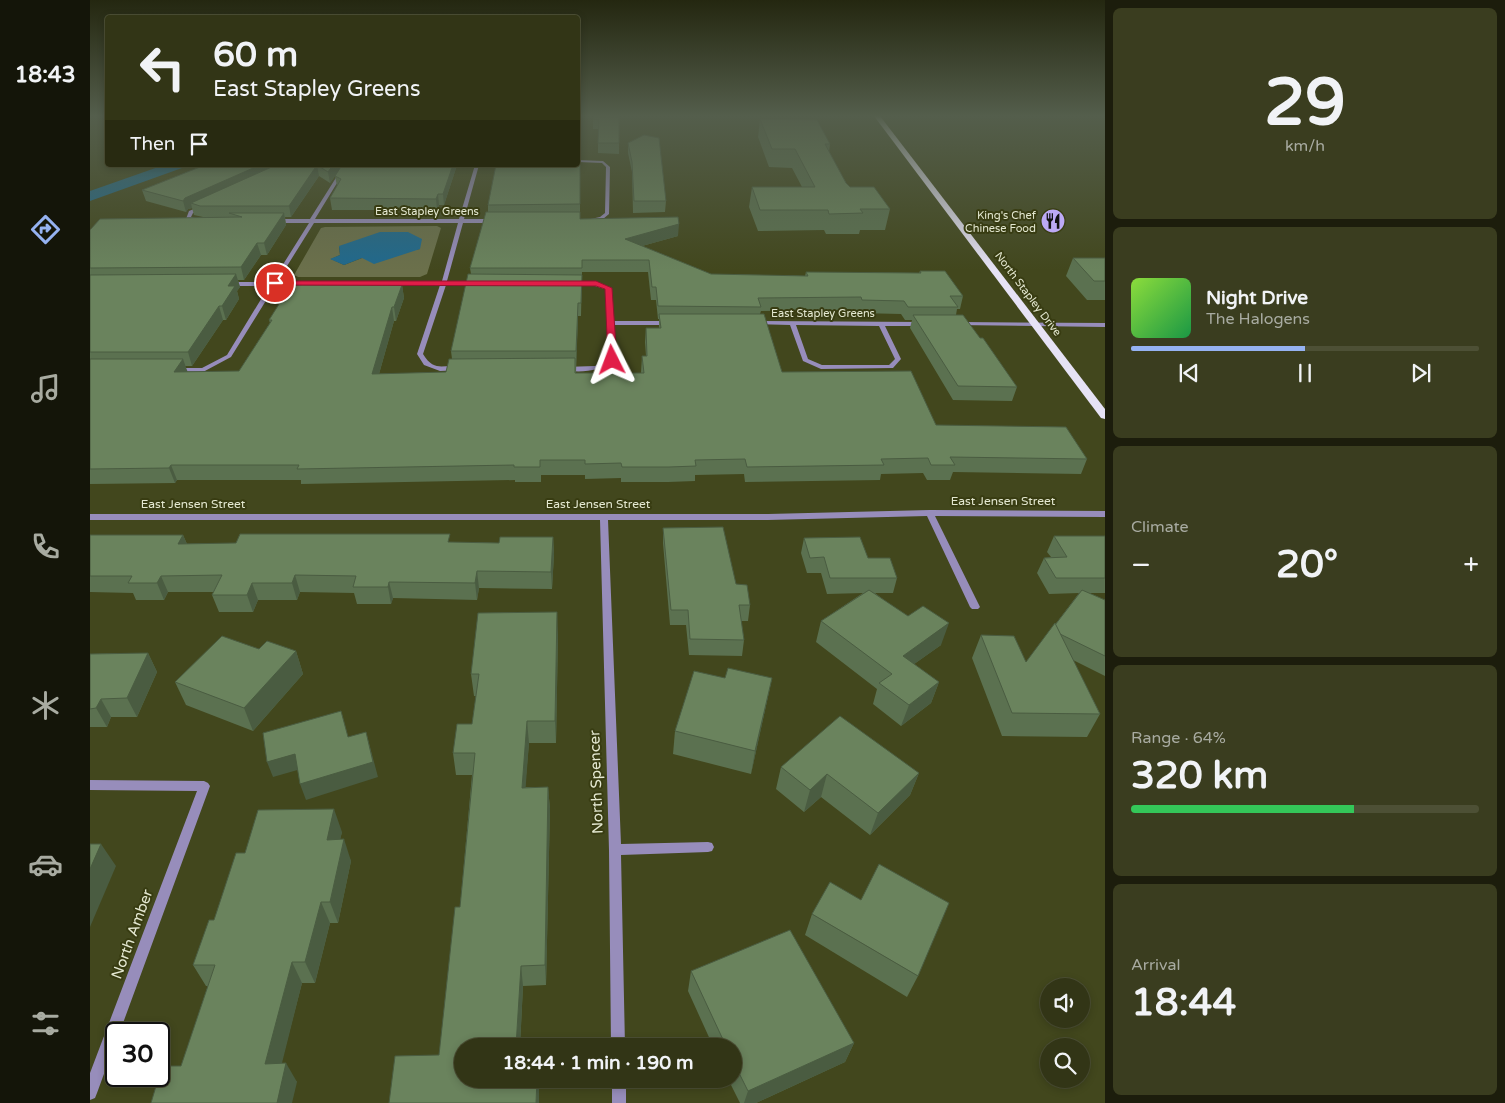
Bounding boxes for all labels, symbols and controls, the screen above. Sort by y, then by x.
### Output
text: 60 m [213,34,298,76]
icon: left [130,35,195,100]
text: 18:43 [15,62,75,88]
text: 29 [1264,64,1346,143]
text: East Stapley Greens [213,76,421,102]
icon: arrive [185,130,213,158]
text: Then [130,133,175,155]
text: km/h [1285,136,1325,156]
street label: East Stapley Greens [375,205,479,218]
restaurant icon: King's Chef Chinese Food [1040,208,1066,234]
place label: King's Chef Chinese Food [965,209,1037,235]
icon: directions [28,212,63,247]
street label: North Stapley Drive [992,249,1064,339]
pin [254,262,296,304]
icon: arrive [261,269,289,297]
text: Night Drive [1206,287,1308,309]
street label: East Stapley Greens [771,307,875,320]
text: The Halogens [1206,309,1310,329]
position arrow [585,333,637,385]
icon: previous [1175,359,1203,387]
icon: pause [1291,359,1319,387]
icon: next [1407,359,1435,387]
icon: music [28,371,63,406]
street label: East Jensen Street [951,494,1056,508]
street label: East Jensen Street [141,497,246,511]
street label: East Jensen Street [546,497,651,511]
text: Climate [1131,517,1189,537]
icon: phone [28,529,63,564]
text: 20° [1276,542,1338,588]
text: − [1131,548,1151,582]
text: + [1463,548,1479,582]
icon: climate [28,688,63,723]
text: Range · 64% [1131,728,1226,748]
street label: North Spencer [585,730,607,834]
text: 320 km [1131,753,1268,799]
icon: car [28,847,63,882]
street label: North Amber [107,887,157,981]
text: Arrival [1131,955,1180,975]
map controls [1040,978,1090,1088]
button: sound [1040,978,1090,1028]
text: 18:44 [1131,980,1236,1026]
icon: filters [28,1006,63,1041]
speed limit sign: 30 [105,1022,170,1087]
button: search [1040,1038,1090,1088]
text: 18:44 · 1 min · 190 m [502,1052,694,1074]

